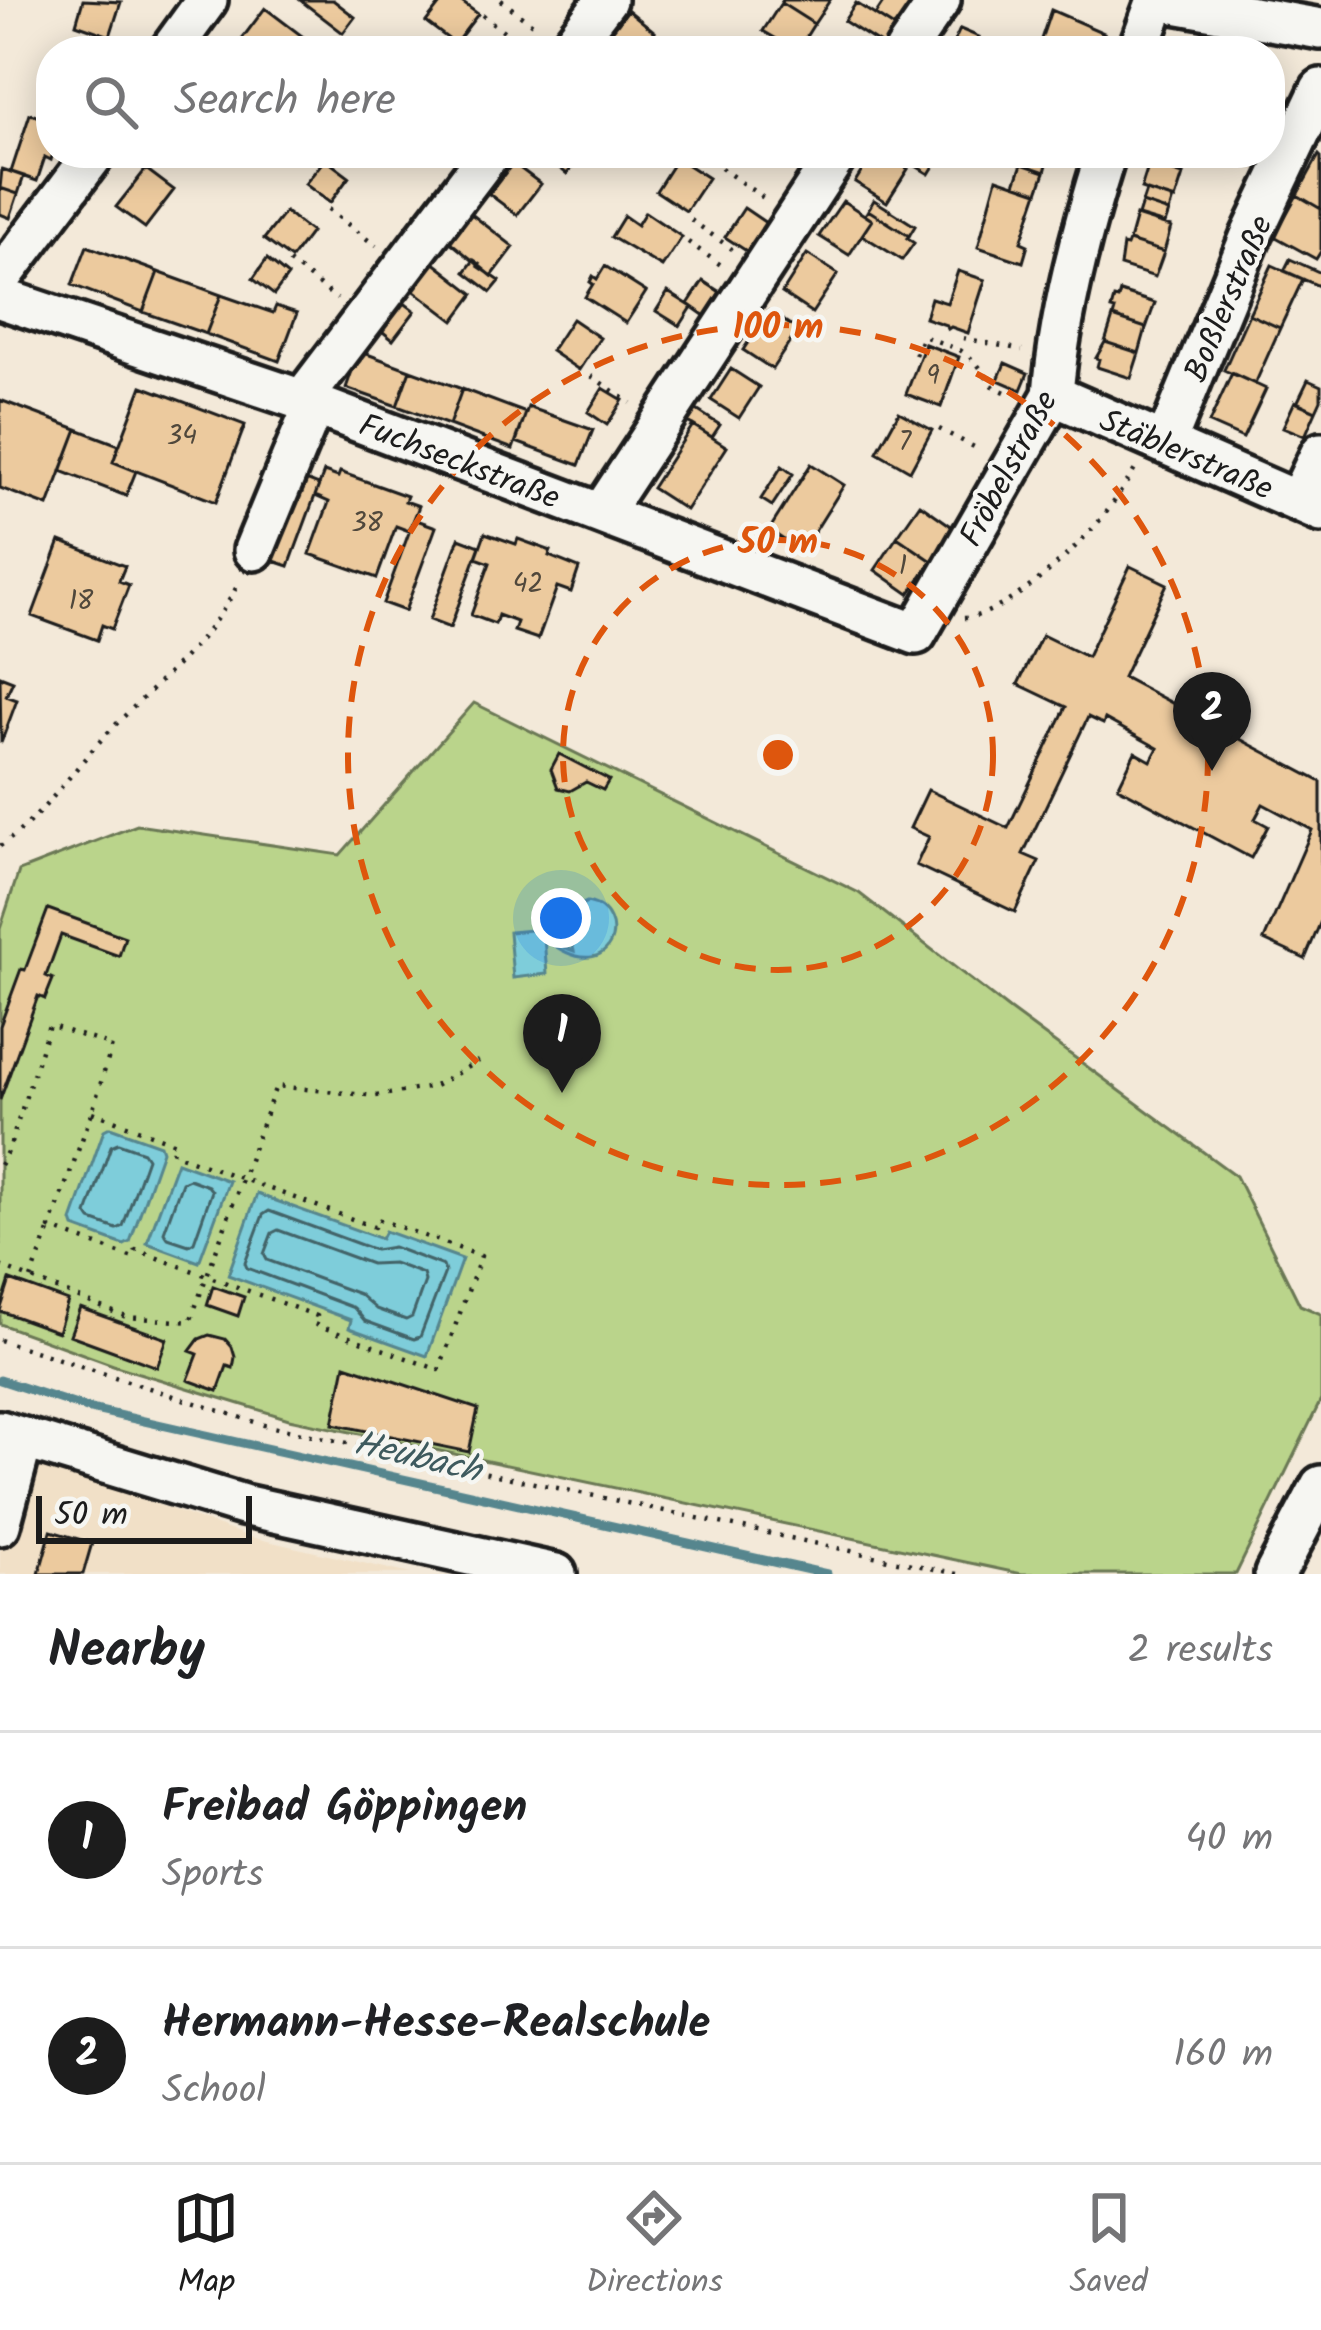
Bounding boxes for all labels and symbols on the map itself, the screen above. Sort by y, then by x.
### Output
street label: Boßlerstraße [1171,208,1289,391]
text: 100 m [732,300,824,357]
house number: 9 [926,355,940,398]
street label: Fröbelstraße [947,382,1074,557]
street label: Stäblerstraße [1090,396,1281,517]
street label: Fuchseckstraße [350,401,567,526]
house number: 34 [167,415,197,458]
house number: 7 [899,421,913,464]
house number: 38 [351,502,384,545]
text: 50 m [737,515,818,572]
house number: 1 [899,545,907,588]
house number: 42 [513,563,543,606]
house number: 18 [69,580,94,623]
pin: 2 [1173,672,1251,771]
centre of rings [757,734,799,776]
your location [531,888,591,948]
pin: 1 [523,994,601,1093]
water label: Heubach [348,1416,489,1501]
scale bar [36,1490,252,1543]

